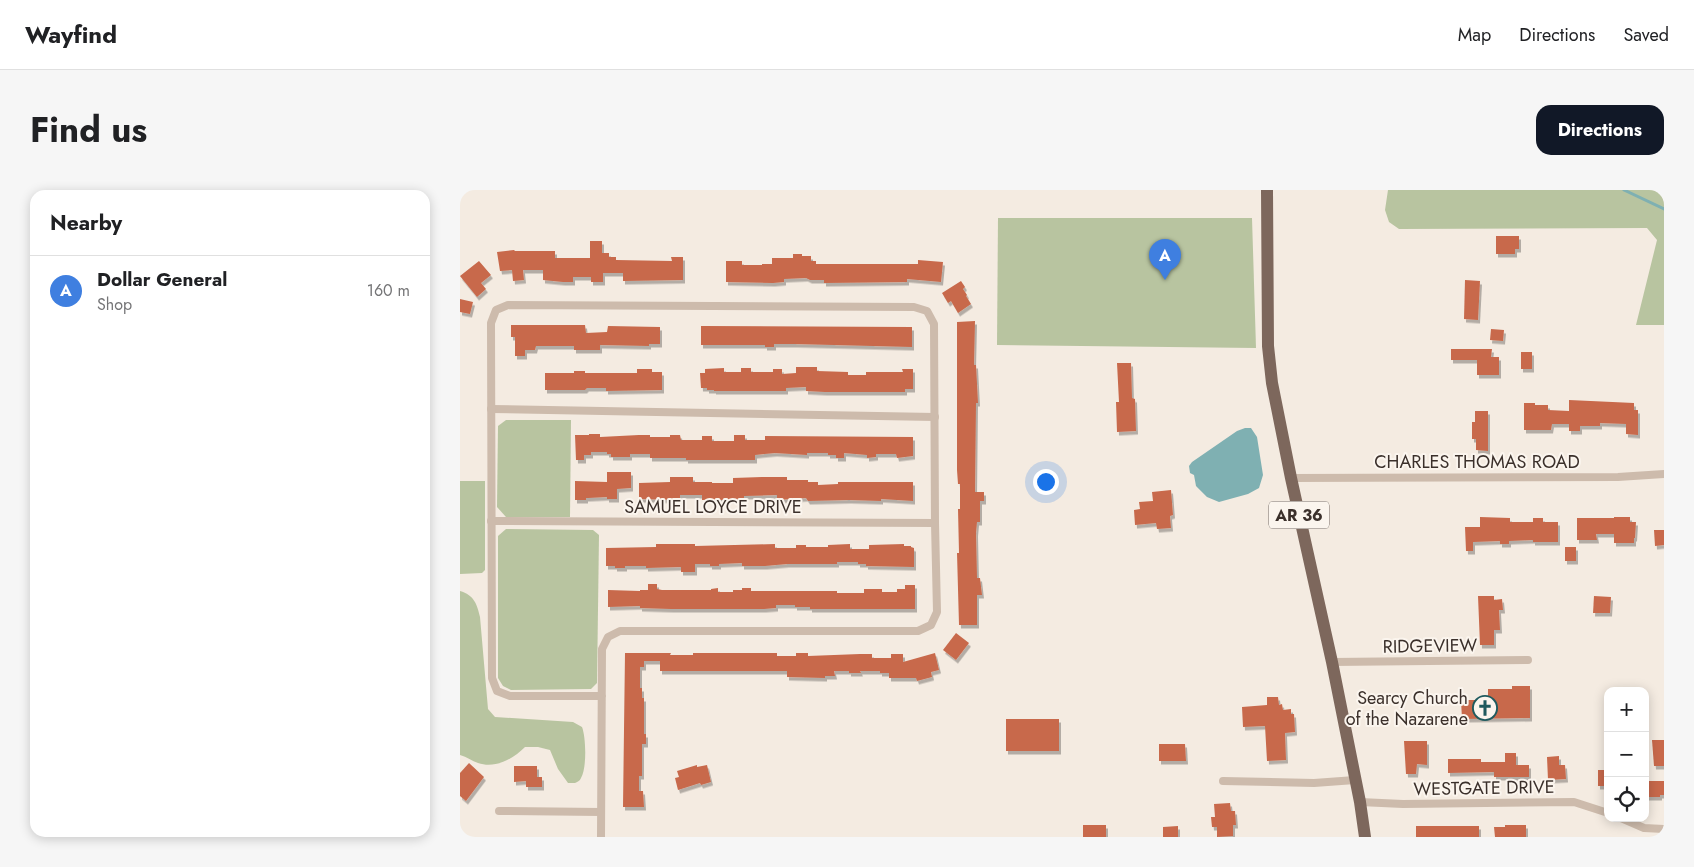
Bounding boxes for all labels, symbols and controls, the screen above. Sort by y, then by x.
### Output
text: Wayfind [25,17,117,52]
text: Map [1458,22,1491,48]
text: Directions [1519,22,1595,48]
text: Saved [1623,22,1669,48]
text: Find us [30,105,147,155]
button: Directions [1536,105,1664,155]
text: Nearby [50,208,122,238]
pin: A [1149,239,1181,280]
text: Dollar General [97,266,228,293]
text: A [60,279,72,302]
text: 160 m [367,279,410,302]
text: Shop [97,293,132,316]
street label: CHARLES THOMAS ROAD [1374,449,1580,475]
your location [1033,469,1059,495]
street label: SAMUEL LOYCE DRIVE [624,494,802,520]
road number: AR 36 [1269,502,1329,528]
street label: RIDGEVIEW [1382,632,1478,660]
place label: Searcy Church of the Nazarene [1346,685,1468,732]
map controls [1604,687,1649,822]
button: + [1604,687,1649,732]
church icon: Searcy Church of the Nazarene [1472,695,1498,721]
button: − [1604,732,1649,777]
street label: WESTGATE DRIVE [1413,774,1555,802]
button: locate [1604,777,1649,822]

